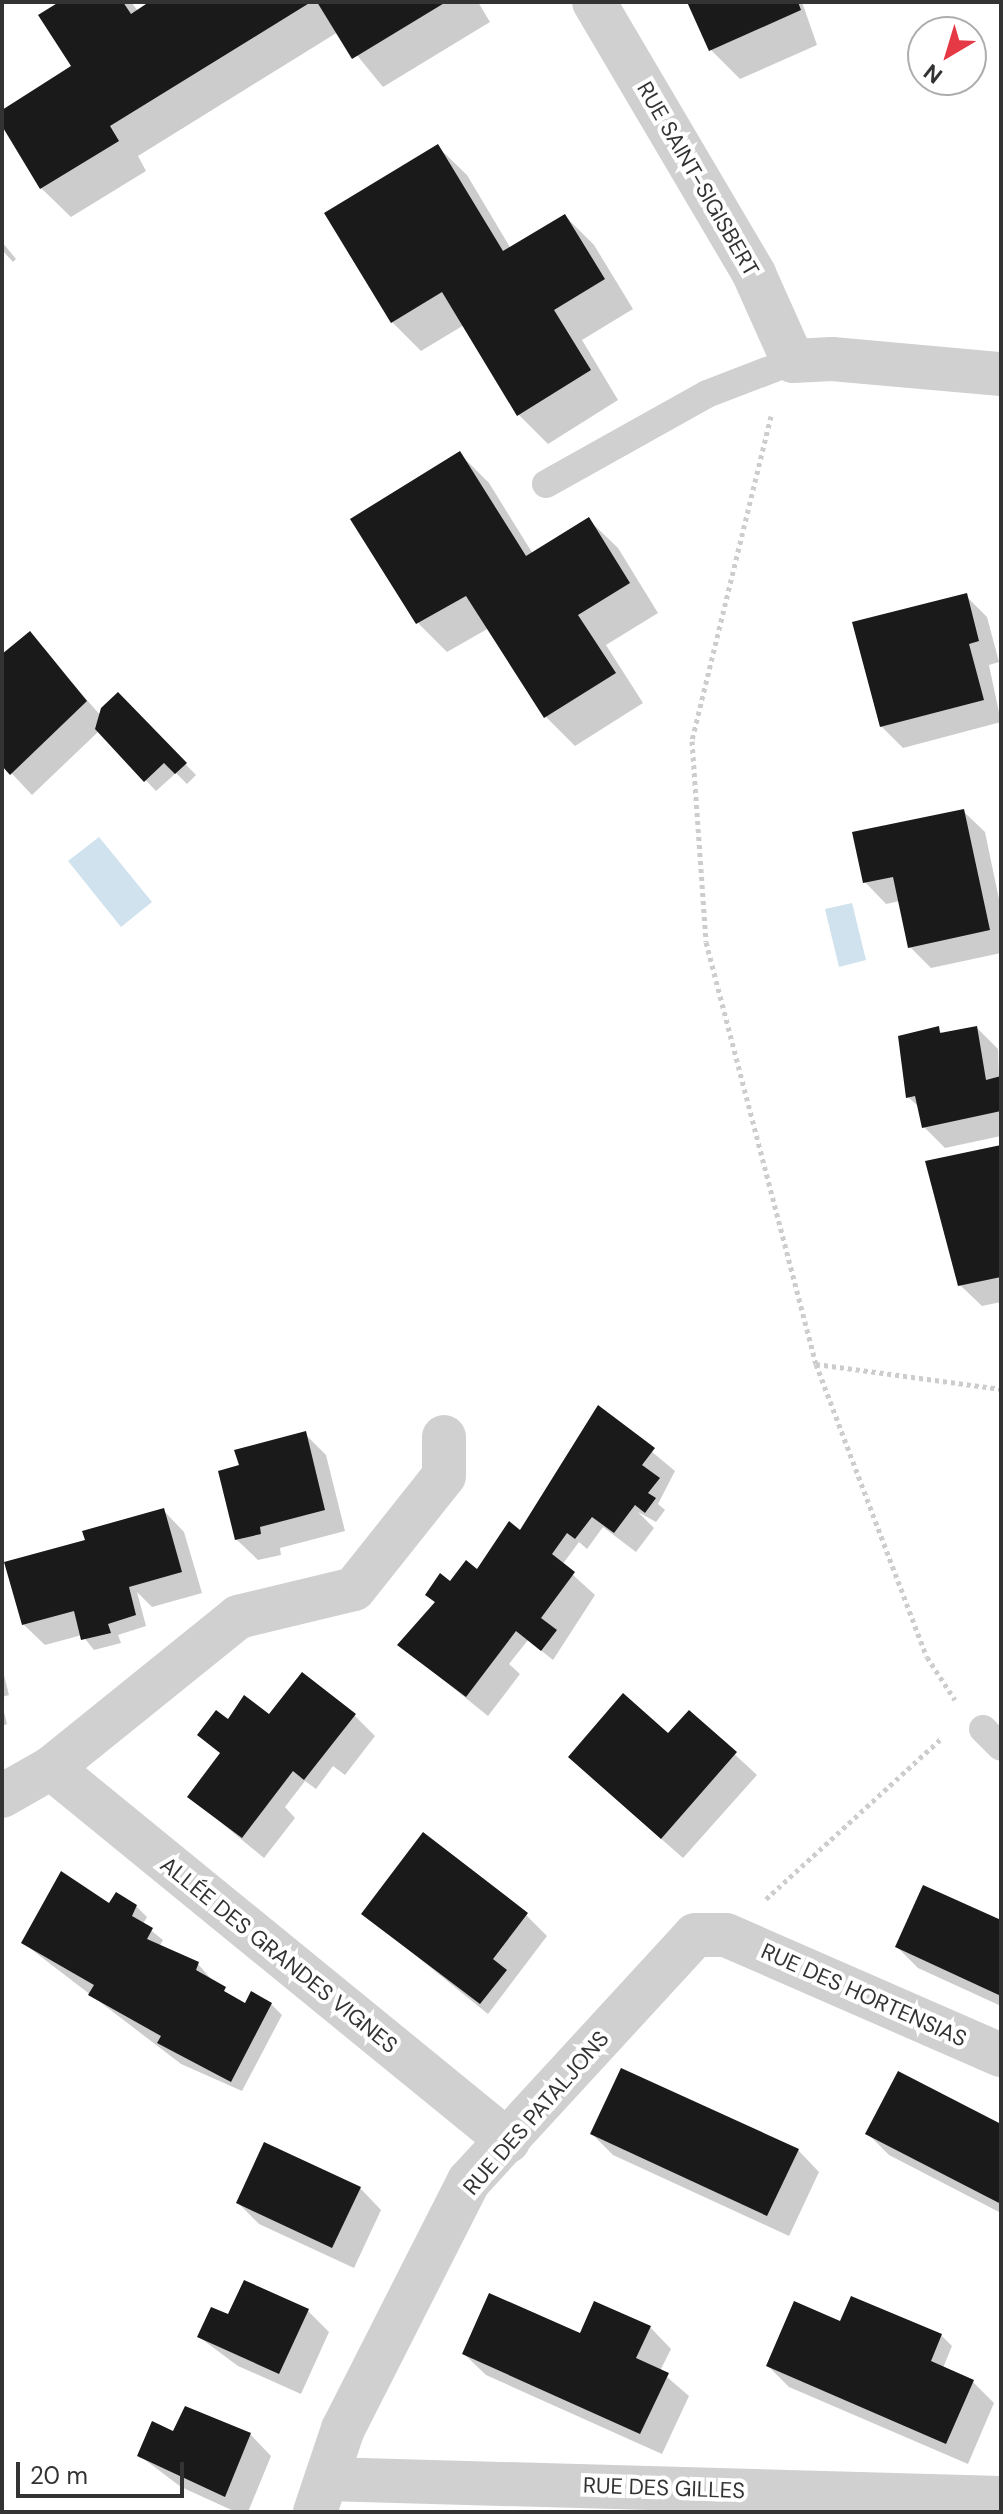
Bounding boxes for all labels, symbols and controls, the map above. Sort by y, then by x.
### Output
north arrow [907,16,987,96]
text: N [918,57,948,90]
street label: RUE SAINT-SIGISBERT [632,77,764,281]
street label: ALLÉE DES GRANDES VIGNES [155,1851,403,2059]
street label: RUE DES HORTENSIAS [757,1938,971,2052]
street label: RUE DES PATALJONS [458,2026,614,2200]
scale bar [20,2446,188,2496]
text: 20 m [30,2460,88,2491]
street label: RUE DES GILLES [583,2472,745,2504]

